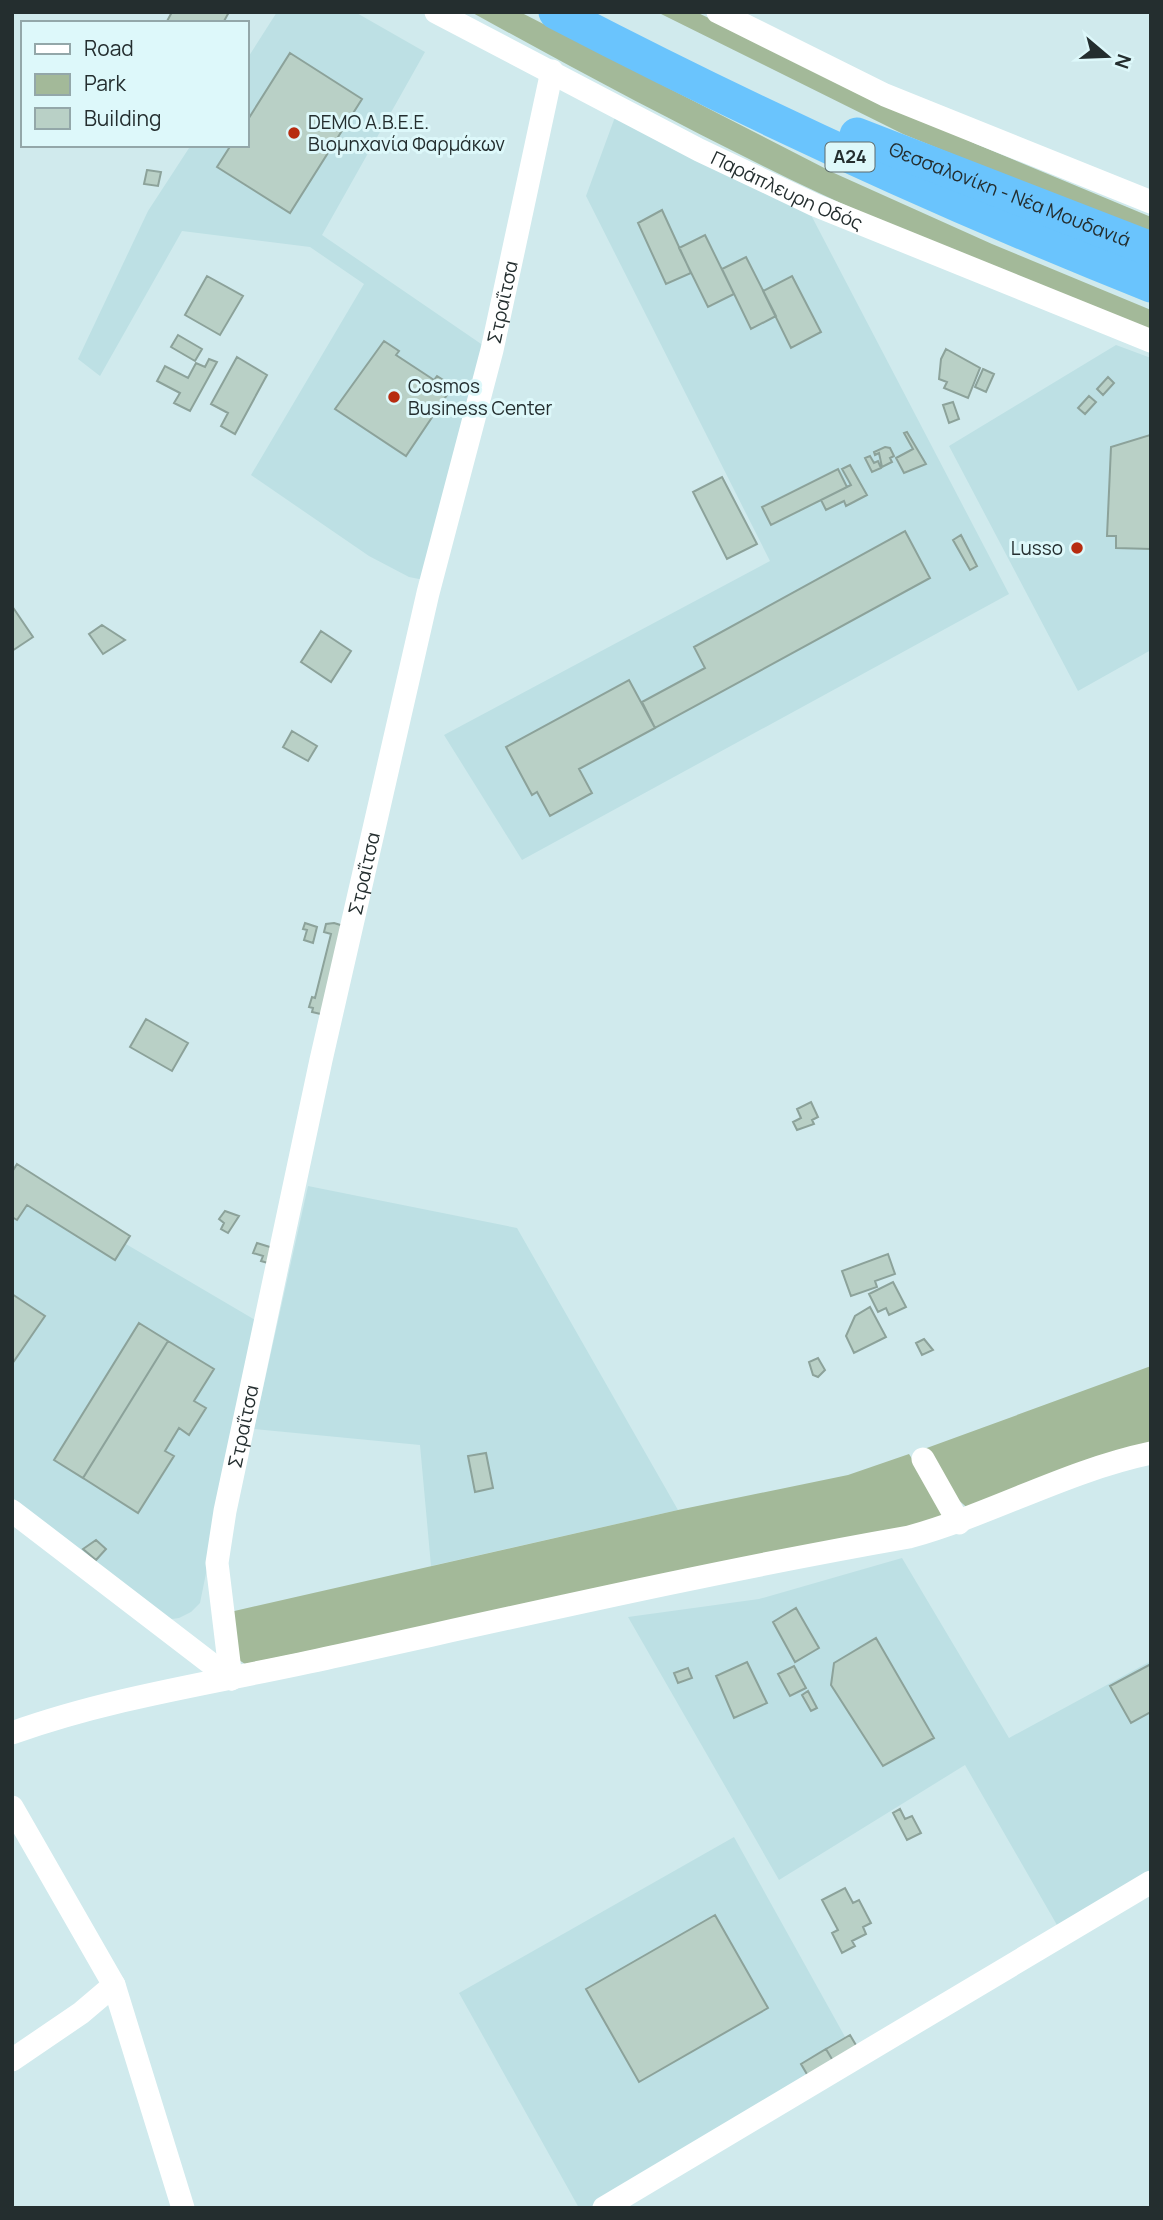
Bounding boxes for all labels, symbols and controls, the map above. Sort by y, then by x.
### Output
legend [21,21,248,147]
north arrow [1072,21,1142,91]
text: Road [84,34,134,62]
text: N [1109,51,1138,72]
text: Park [84,69,126,97]
text: Building [84,104,161,132]
place label: DEMO A.B.E.E. Βιομηχανία Φαρμάκων [308,109,505,157]
marker: DEMO A.B.E.E. Βιομηχανία Φαρμάκων [286,125,302,141]
street label: Θεσσαλονίκη - Νέα Μουδανιά [885,136,1135,253]
road number: Α24 [826,142,874,172]
street label: Παράπλευρη Οδός [707,145,867,236]
street label: Στραΐτσα [481,258,524,346]
place label: Cosmos Business Center [408,373,552,421]
marker: Cosmos Business Center [386,389,402,405]
place label: Lusso [1011,535,1063,561]
marker: Lusso [1069,540,1085,556]
street label: Στραΐτσα [342,829,386,917]
street label: Στραΐτσα [222,1382,265,1470]

